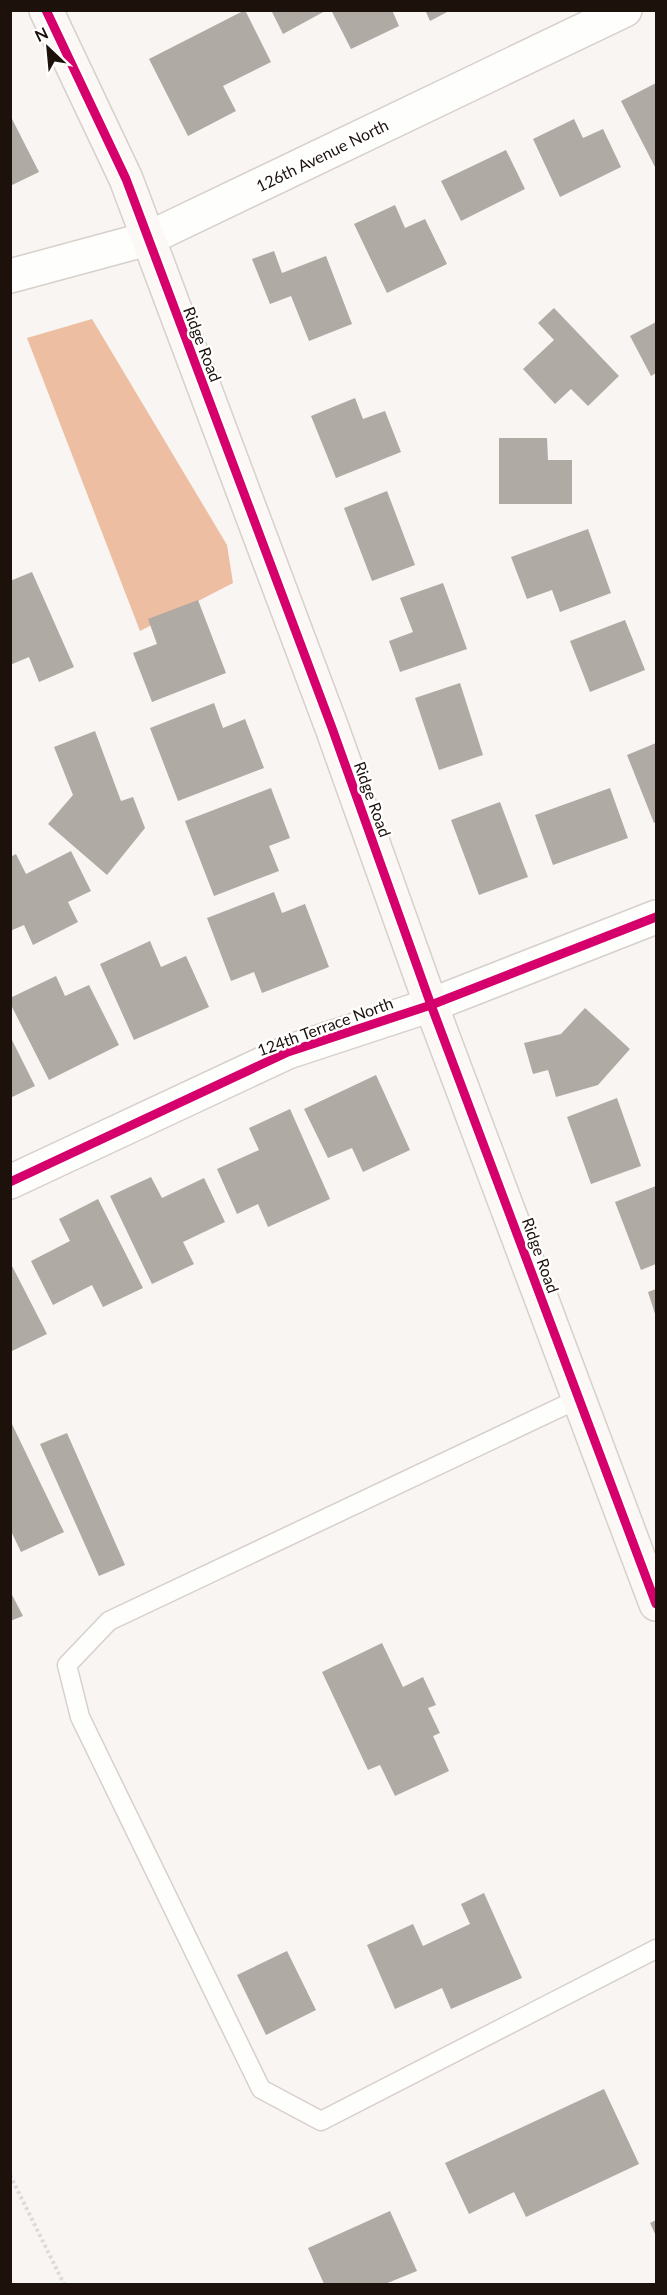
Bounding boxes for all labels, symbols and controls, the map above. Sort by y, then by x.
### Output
north arrow [18,18,78,78]
text: N [32,23,51,45]
street label: 126th Avenue North [253,115,391,195]
street label: Ridge Road [180,304,226,384]
street label: Ridge Road [351,759,395,839]
street label: 124th Terrace North [255,993,395,1059]
street label: Ridge Road [519,1215,563,1295]

